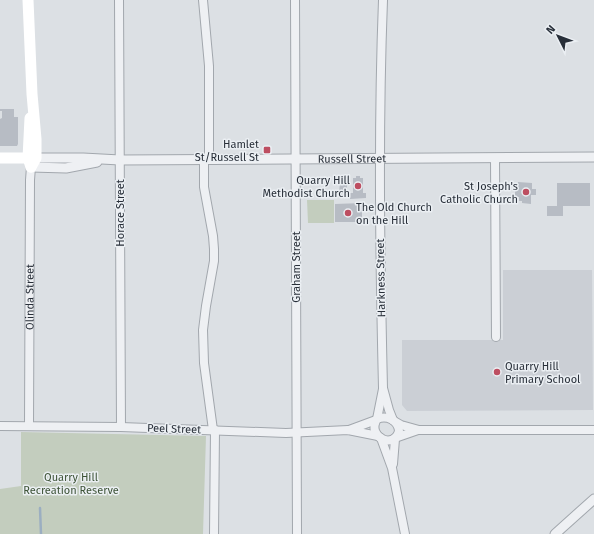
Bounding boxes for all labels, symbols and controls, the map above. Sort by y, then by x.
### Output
north arrow [538,16,578,56]
text: N [544,23,558,37]
place label: Hamlet St/Russell St [195,138,259,164]
marker: Hamlet St/Russell St [262,145,272,155]
street label: Russell Street [318,152,386,165]
place label: Quarry Hill Methodist Church [262,174,350,200]
street label: Horace Street [114,179,127,247]
place label: St Joseph's Catholic Church [440,180,518,206]
marker: Quarry Hill Methodist Church [353,181,363,191]
marker: St Joseph's Catholic Church [521,187,531,197]
place label: The Old Church on the Hill [356,201,432,227]
marker: The Old Church on the Hill [343,208,353,218]
street label: Graham Street [290,231,303,303]
street label: Harkness Street [374,239,388,317]
street label: Olinda Street [23,264,36,330]
place label: Quarry Hill Primary School [505,360,580,386]
marker: Quarry Hill Primary School [492,367,502,377]
street label: Peel Street [147,422,201,436]
park label: Quarry Hill Recreation Reserve [23,471,119,497]

